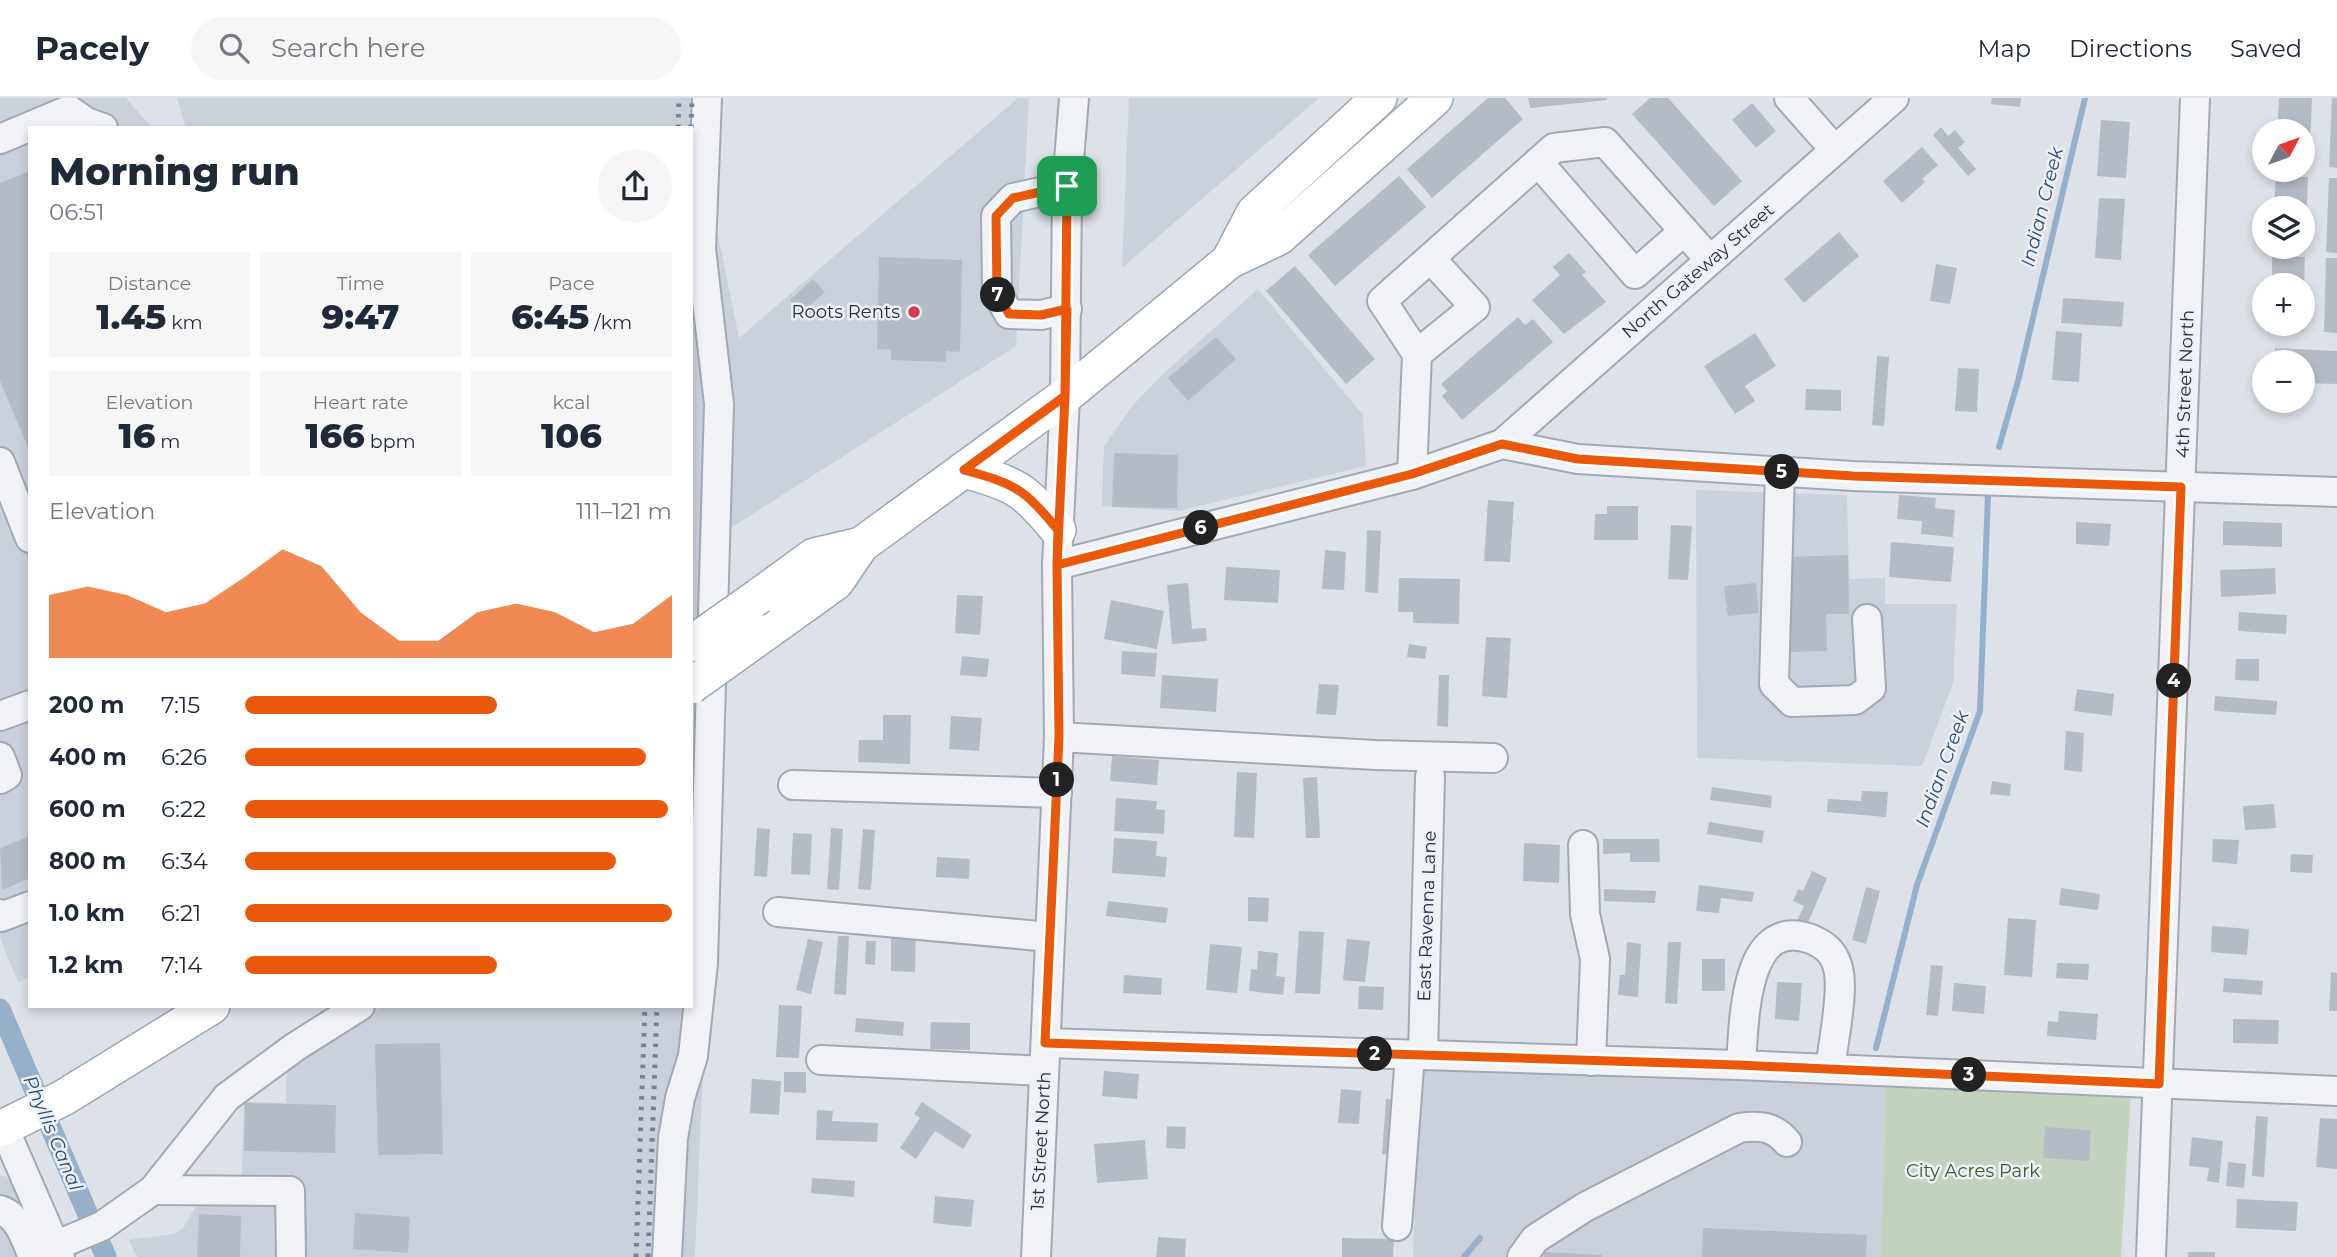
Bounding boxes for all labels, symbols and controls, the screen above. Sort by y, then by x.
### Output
search box [191,17,681,80]
text: Pacely [35,28,149,68]
icon: search [215,29,253,67]
text: Search here [271,32,426,64]
text: Map [1978,34,2031,63]
text: Directions [2069,34,2192,63]
text: Saved [2230,34,2302,63]
north arrow [2252,119,2315,182]
map controls [2252,119,2315,413]
water label: Indian Creek [2016,144,2068,269]
text: Morning run [49,148,300,195]
button: share [598,149,672,223]
pin [1037,156,1097,216]
icon: arrive [1048,167,1086,205]
button: layers [2252,196,2315,259]
text: 06:51 [49,198,104,226]
street label: North Gateway Street [1617,199,1779,343]
text: Distance [108,272,191,295]
text: Time [337,272,384,295]
text: Pace [548,272,595,295]
button: + [2252,273,2315,336]
pin: 7 [981,278,1016,312]
text: 7 [992,283,1003,306]
text: 1.45 [96,295,166,338]
text: 9:47 [322,295,399,338]
text: 6:45 [511,295,589,338]
place label: Roots Rents [791,301,900,323]
marker: Roots Rents [906,304,922,320]
street label: 4th Street North [2171,310,2199,458]
text: km [166,311,203,334]
text: /km [589,311,632,334]
button: − [2252,350,2315,413]
text: Elevation [106,391,193,414]
text: Heart rate [313,391,408,414]
text: kcal [553,391,590,414]
text: 16 [118,414,155,457]
text: 166 [305,414,365,457]
text: 106 [541,414,602,457]
text: m [155,430,181,453]
text: bpm [365,430,416,453]
pin: 5 [1764,454,1800,490]
text: 5 [1776,460,1787,483]
text: Elevation [49,497,155,525]
text: 111–121 m [576,497,672,525]
pin: 6 [1184,510,1218,546]
text: 6 [1194,516,1207,539]
pin: 4 [2156,664,2192,698]
text: 4 [2167,669,2180,692]
text: 200 m [49,691,124,719]
text: 7:15 [161,691,200,719]
water label: Indian Creek [1910,707,1974,831]
text: 400 m [49,743,127,771]
text: 6:26 [161,743,207,771]
pin: 1 [1040,762,1074,798]
text: 1 [1053,768,1060,791]
text: 600 m [49,795,126,823]
text: 6:22 [161,795,206,823]
street label: East Ravenna Lane [1413,830,1441,1002]
text: 800 m [49,847,126,875]
text: 6:34 [161,847,208,875]
text: 1.0 km [49,899,125,927]
text: 6:21 [161,899,201,927]
text: 1.2 km [49,951,123,979]
text: 7:14 [161,951,202,979]
pin: 2 [1358,1037,1392,1072]
text: 2 [1369,1042,1380,1065]
pin: 3 [1952,1058,1986,1093]
text: 3 [1963,1063,1974,1086]
street label: 1st Street North [1026,1071,1056,1211]
water label: Phyllis Canal [18,1072,88,1195]
park label: City Acres Park [1906,1160,2040,1182]

